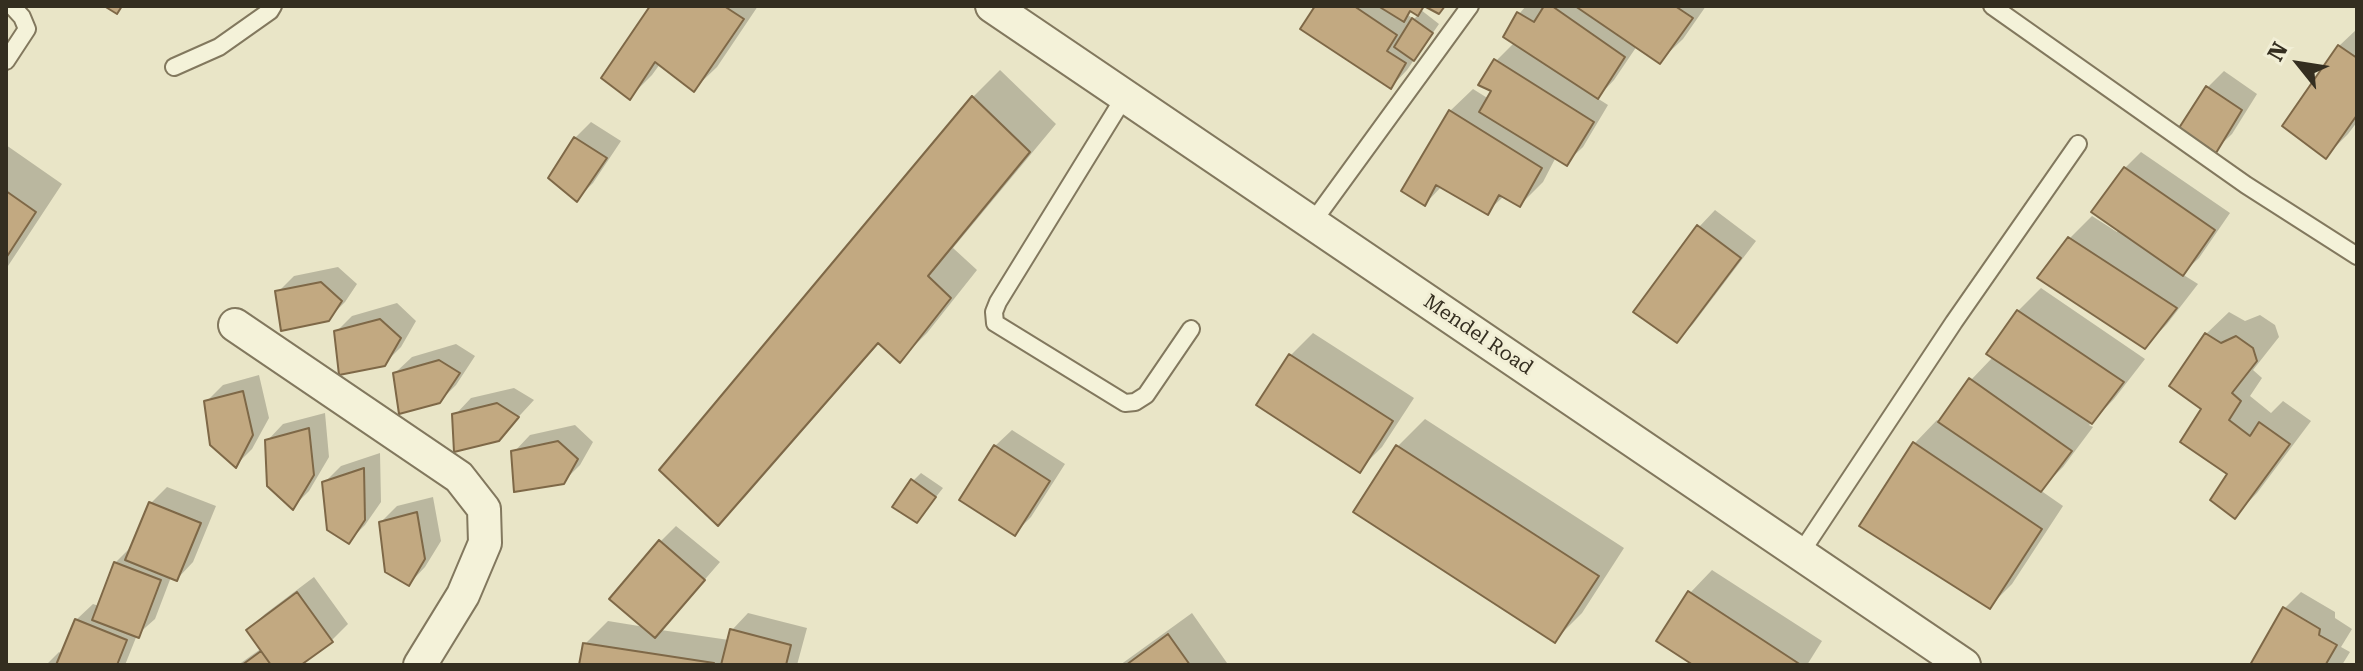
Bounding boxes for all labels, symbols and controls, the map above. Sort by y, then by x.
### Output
north arrow [2259,24,2339,104]
text: N [2263,38,2293,65]
street label: Mendel Road [1419,290,1537,380]

